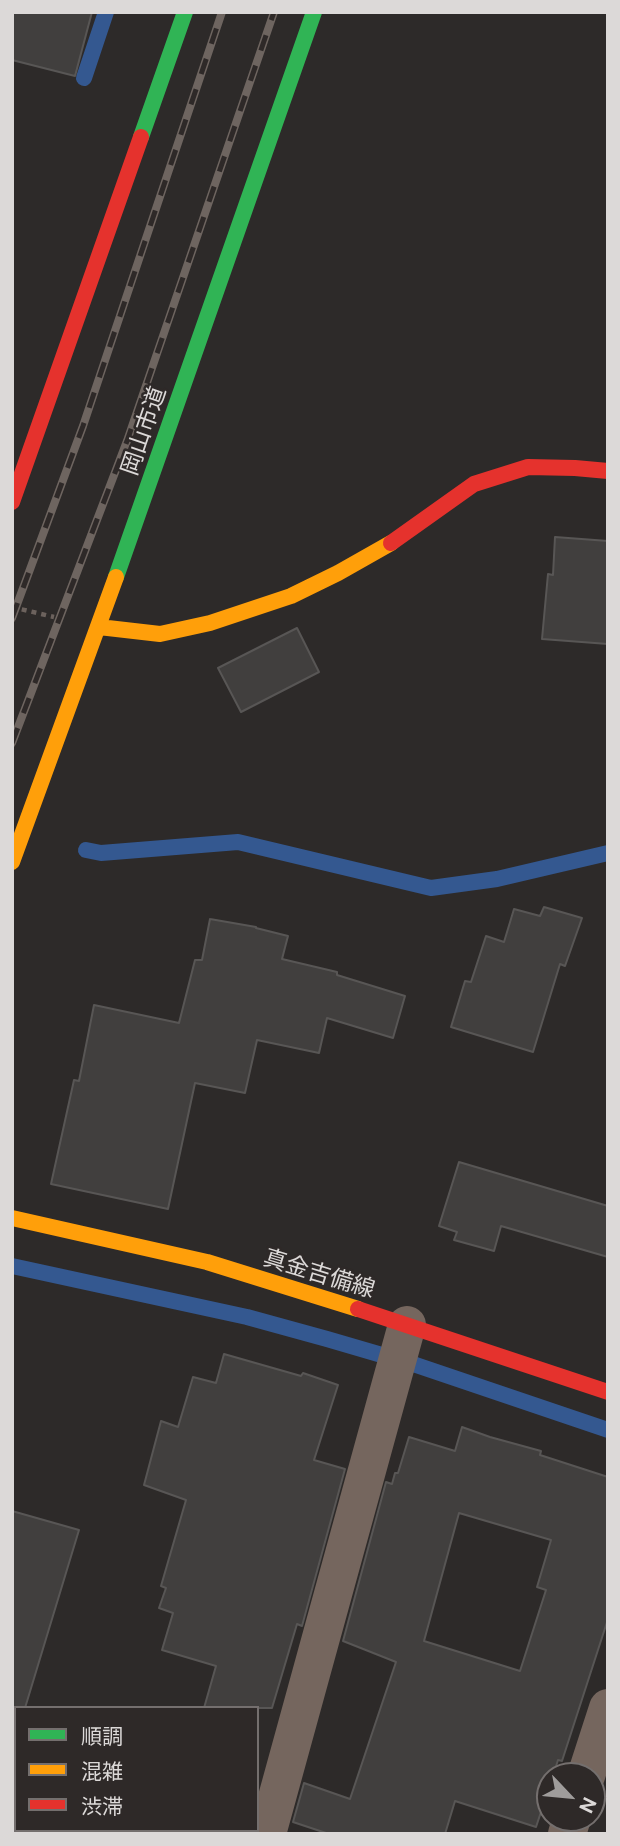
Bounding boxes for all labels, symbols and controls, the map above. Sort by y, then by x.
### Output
street label: 岡山市道 [116,383,172,479]
street label: 真金吉備線 [260,1244,378,1304]
legend [14,1706,259,1832]
text: 順調 [81,1724,123,1749]
text: 混雑 [81,1759,123,1784]
north arrow [536,1762,606,1832]
text: 渋滞 [81,1794,123,1819]
text: N [575,1794,601,1817]

